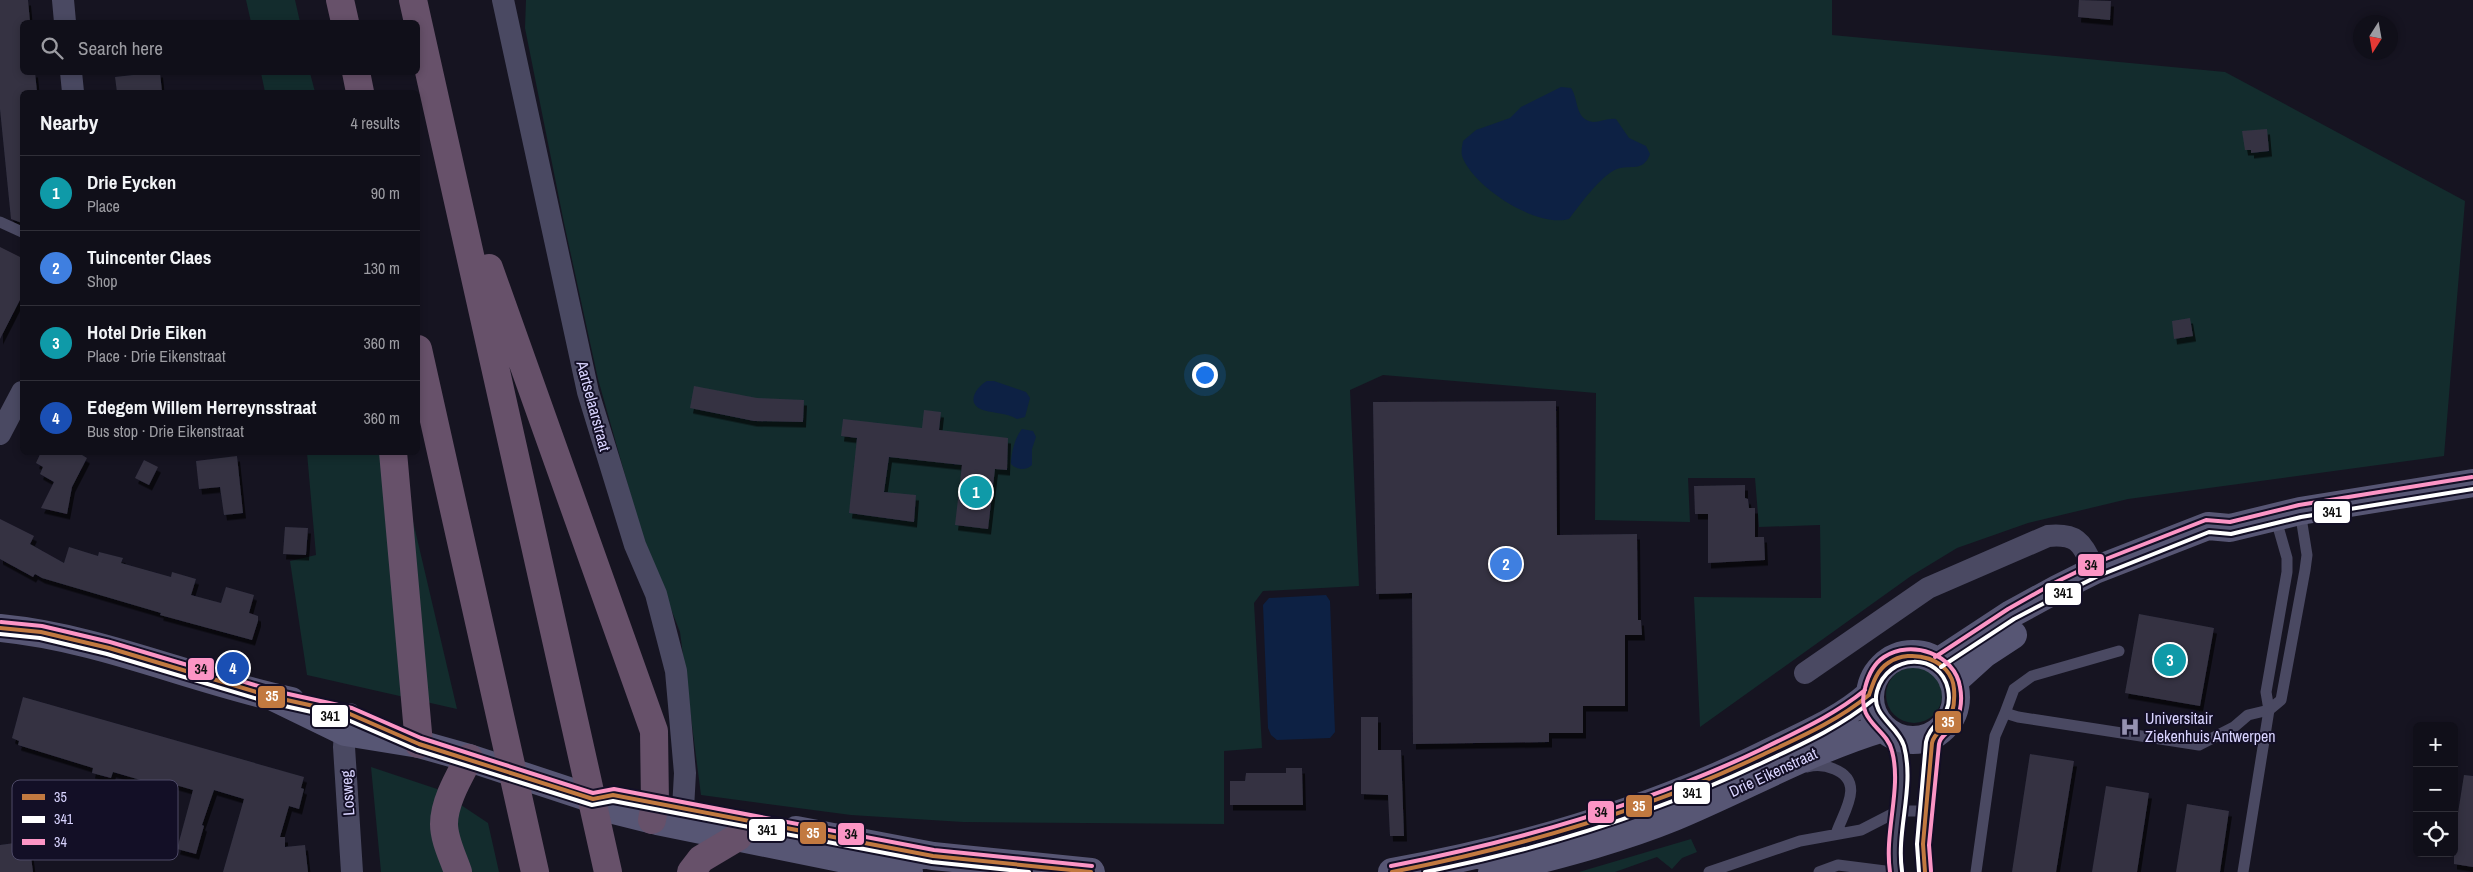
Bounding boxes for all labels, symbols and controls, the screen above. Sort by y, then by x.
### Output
north arrow [2353,15,2398,60]
search box [20,20,420,75]
icon: search [38,34,66,62]
text: Search here [78,35,163,61]
text: Nearby [40,108,98,137]
text: 4 results [350,112,400,134]
text: Drie Eycken [87,169,176,195]
text: 1 [52,182,60,204]
text: 90 m [371,182,400,204]
text: Place [87,195,120,217]
text: Tuincenter Claes [87,244,211,270]
text: 2 [52,257,60,279]
text: 130 m [364,257,400,279]
text: Shop [87,270,118,292]
text: Hotel Drie Eiken [87,319,207,345]
text: 3 [52,332,60,354]
text: 360 m [364,332,400,354]
text: Place · Drie Eikenstraat [87,345,226,367]
street label: Aartselaarstraat [571,357,617,454]
your location [1192,362,1218,388]
text: Edegem Willem Herreynsstraat [87,394,316,420]
text: 4 [52,407,60,429]
text: 360 m [364,407,400,429]
text: Bus stop · Drie Eikenstraat [87,420,244,442]
pin: 1 [960,473,992,511]
line badge: 341 [2313,500,2351,524]
text: 341 [2322,503,2342,521]
pin: 2 [1490,545,1522,583]
line badge: 34 [2077,553,2105,577]
text: 34 [2085,556,2098,574]
line badge: 341 [2044,582,2082,606]
text: 341 [2053,584,2073,602]
pin: 3 [2154,641,2186,679]
pin: 4 [217,649,249,687]
line badge: 34 [187,657,215,681]
text: 34 [195,660,208,678]
line badge: 35 [257,685,286,709]
text: 35 [266,687,279,705]
line badge: 341 [311,704,349,728]
text: 341 [320,707,340,725]
place label: Universitair Ziekenhuis Antwerpen [2145,707,2276,747]
line badge: 35 [1934,710,1962,734]
text: 35 [1942,713,1955,731]
hospital icon: Universitair Ziekenhuis Antwerpen [2119,716,2141,738]
map controls [2413,722,2458,857]
button: + [2413,722,2458,767]
street label: Drie Eikenstraat [1725,742,1821,802]
button: − [2413,767,2458,812]
street label: Losweg [334,769,360,816]
legend [12,780,178,860]
line badge: 341 [1673,781,1711,805]
text: 341 [1682,784,1702,802]
text: 35 [54,788,67,806]
line badge: 35 [1625,794,1653,818]
text: 35 [1633,797,1646,815]
line badge: 34 [1587,800,1615,824]
text: 34 [1595,803,1608,821]
text: 341 [54,810,74,828]
button: locate [2413,812,2458,857]
line badge: 341 [748,818,786,842]
text: 341 [757,821,777,839]
line badge: 35 [799,821,827,845]
line badge: 34 [837,822,865,846]
text: 35 [807,824,820,842]
text: 34 [845,825,858,843]
text: 34 [54,833,67,851]

